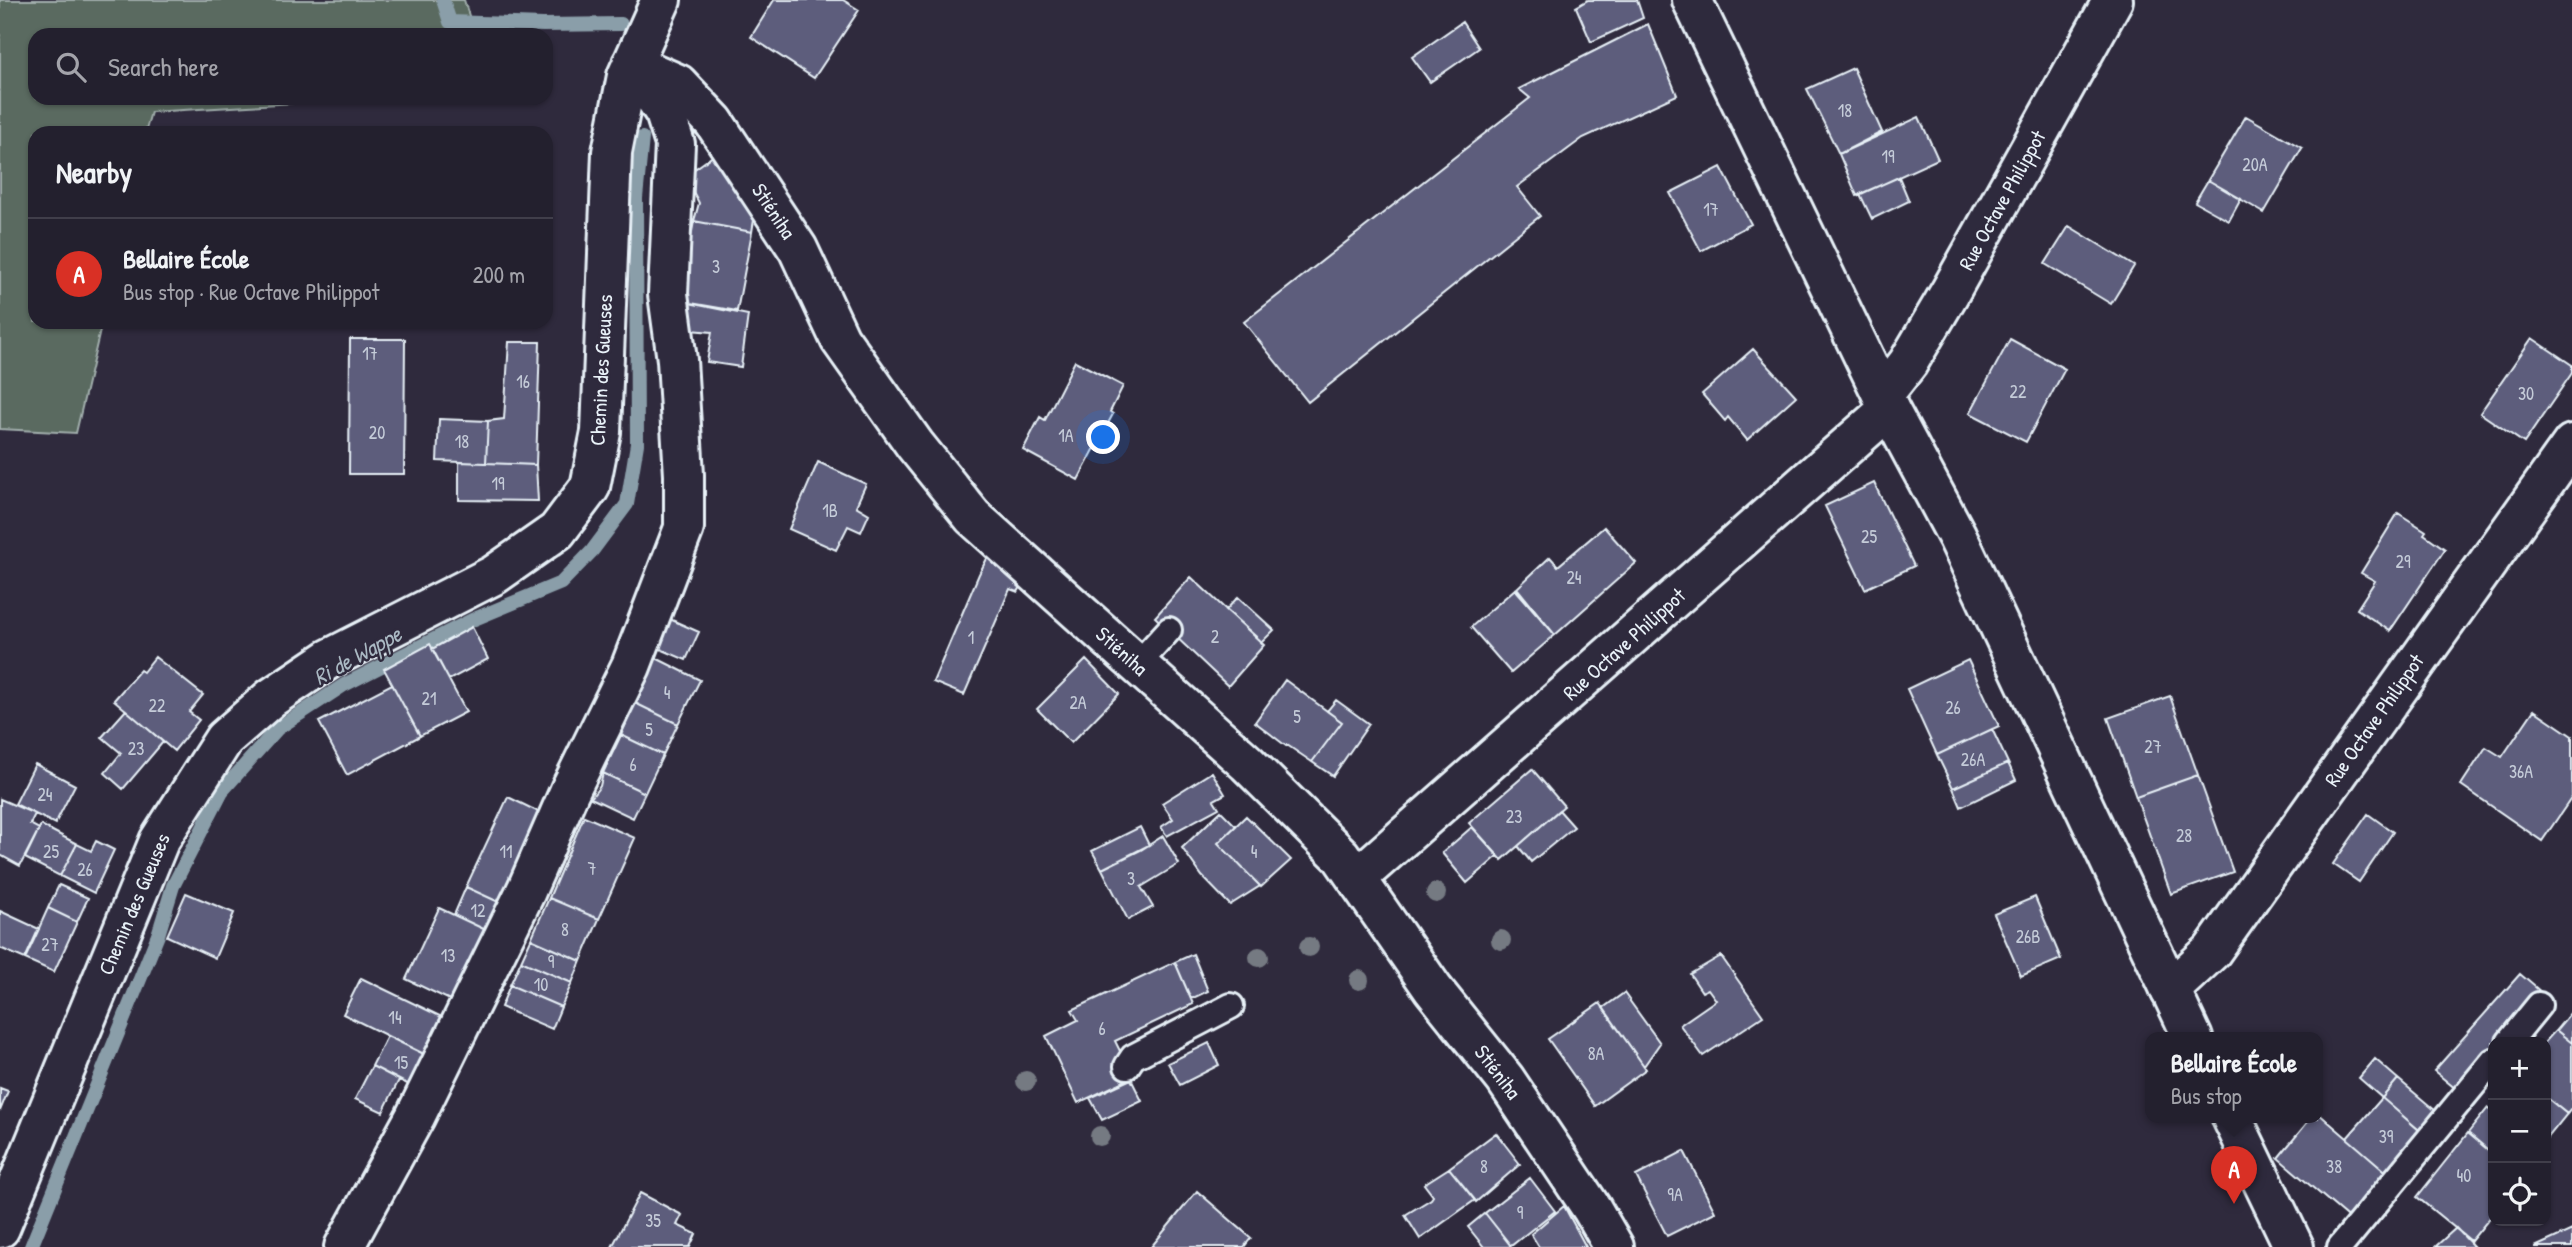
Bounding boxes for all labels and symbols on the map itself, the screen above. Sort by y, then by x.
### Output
house number: 18 [1838,98,1852,123]
street label: Rue Octave Philippot [1952,124,2053,275]
house number: 19 [1881,144,1895,169]
house number: 20A [2242,152,2268,177]
street label: Stiéniha [745,177,803,245]
house number: 17 [1703,197,1719,222]
house number: 3 [712,254,720,279]
street label: Chemin des Gueuses [583,294,619,446]
house number: 17 [362,341,378,366]
house number: 16 [516,369,530,394]
house number: 22 [2010,379,2027,404]
house number: 30 [2518,381,2534,406]
house number: 20 [369,420,385,445]
your location [1086,420,1120,454]
house number: 1A [1058,423,1074,448]
house number: 18 [455,429,469,454]
house number: 19 [491,471,505,496]
house number: 1B [822,498,838,523]
house number: 25 [1861,524,1877,549]
house number: 29 [2395,549,2411,574]
house number: 24 [1566,565,1582,590]
street label: Rue Octave Philippot [1556,581,1692,707]
water label: Ri de Wappe [307,618,408,693]
street label: Stiéniha [1090,620,1154,682]
house number: 2 [1211,624,1220,649]
house number: 1 [968,625,974,650]
street label: Rue Octave Philippot [2318,647,2431,792]
house number: 4 [664,680,671,705]
house number: 21 [422,686,436,711]
house number: 2A [1069,690,1087,715]
house number: 22 [149,693,166,718]
house number: 26 [1945,695,1961,720]
house number: 5 [1293,704,1301,729]
house number: 5 [645,717,653,742]
house number: 27 [2144,734,2162,759]
house number: 23 [128,736,144,761]
house number: 26A [1961,747,1985,772]
house number: 6 [629,752,637,777]
house number: 36A [2509,759,2533,784]
house number: 24 [37,782,53,807]
house number: 23 [1506,804,1522,829]
house number: 28 [2176,823,2192,848]
street label: Chemin des Gueuses [91,829,177,979]
house number: 25 [43,839,59,864]
house number: 11 [499,839,513,864]
house number: 4 [1251,839,1258,864]
house number: 7 [588,856,597,881]
house number: 26 [77,857,93,882]
house number: 3 [1127,866,1135,891]
house number: 12 [471,898,486,923]
house number: 8 [561,917,569,942]
house number: 26B [2016,924,2040,949]
house number: 27 [41,932,59,957]
house number: 13 [441,943,455,968]
house number: 9 [548,949,555,974]
house number: 10 [534,972,548,997]
house number: 14 [388,1005,402,1030]
house number: 6 [1098,1016,1106,1041]
street label: Stiéniha [1468,1039,1528,1105]
house number: 8A [1588,1041,1605,1066]
house number: 15 [394,1050,408,1075]
house number: 39 [2379,1124,2394,1149]
pin: A [2211,1146,2257,1204]
house number: 8 [1480,1154,1488,1179]
house number: 38 [2326,1154,2342,1179]
house number: 40 [2457,1163,2471,1188]
house number: 9A [1667,1182,1683,1207]
house number: 9 [1517,1200,1524,1225]
house number: 35 [645,1208,661,1233]

